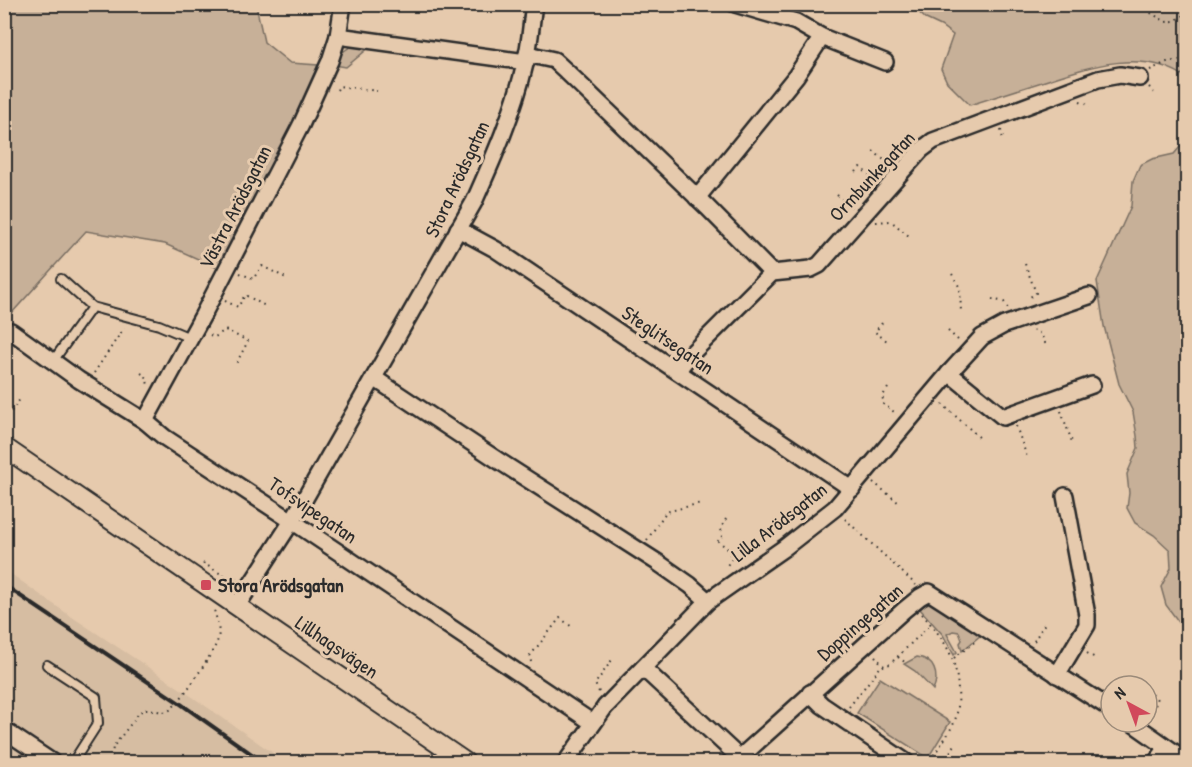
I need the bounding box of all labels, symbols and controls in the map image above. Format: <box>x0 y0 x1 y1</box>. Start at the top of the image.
street label: Stora Arödsgatan <box>418 116 495 241</box>
street label: Ormbunkegatan <box>823 125 921 227</box>
street label: Västra Arödsgatan <box>192 140 277 273</box>
street label: Steglitsegatan <box>617 299 720 380</box>
street label: Tofsvipegatan <box>264 470 363 549</box>
street label: Lilla Arödsgatan <box>725 476 832 567</box>
place label: Stora Arödsgatan <box>218 571 344 599</box>
street label: Doppingegatan <box>811 577 908 666</box>
marker: Stora Arödsgatan <box>199 578 213 592</box>
street label: Lillhagsvägen <box>290 609 384 684</box>
north arrow <box>1099 674 1159 734</box>
text: N <box>1109 681 1130 704</box>

